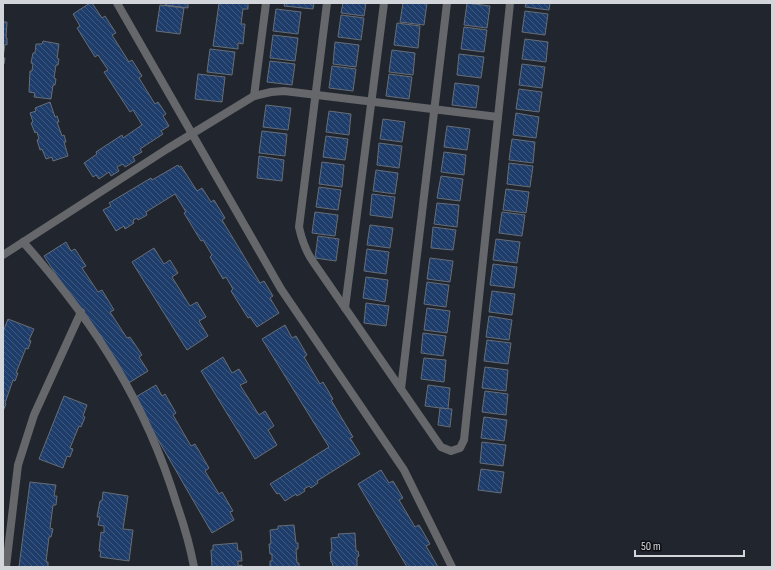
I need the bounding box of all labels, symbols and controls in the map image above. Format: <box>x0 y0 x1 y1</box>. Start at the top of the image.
scale bar <box>635 532 744 558</box>
text: 50 m <box>641 539 661 554</box>

